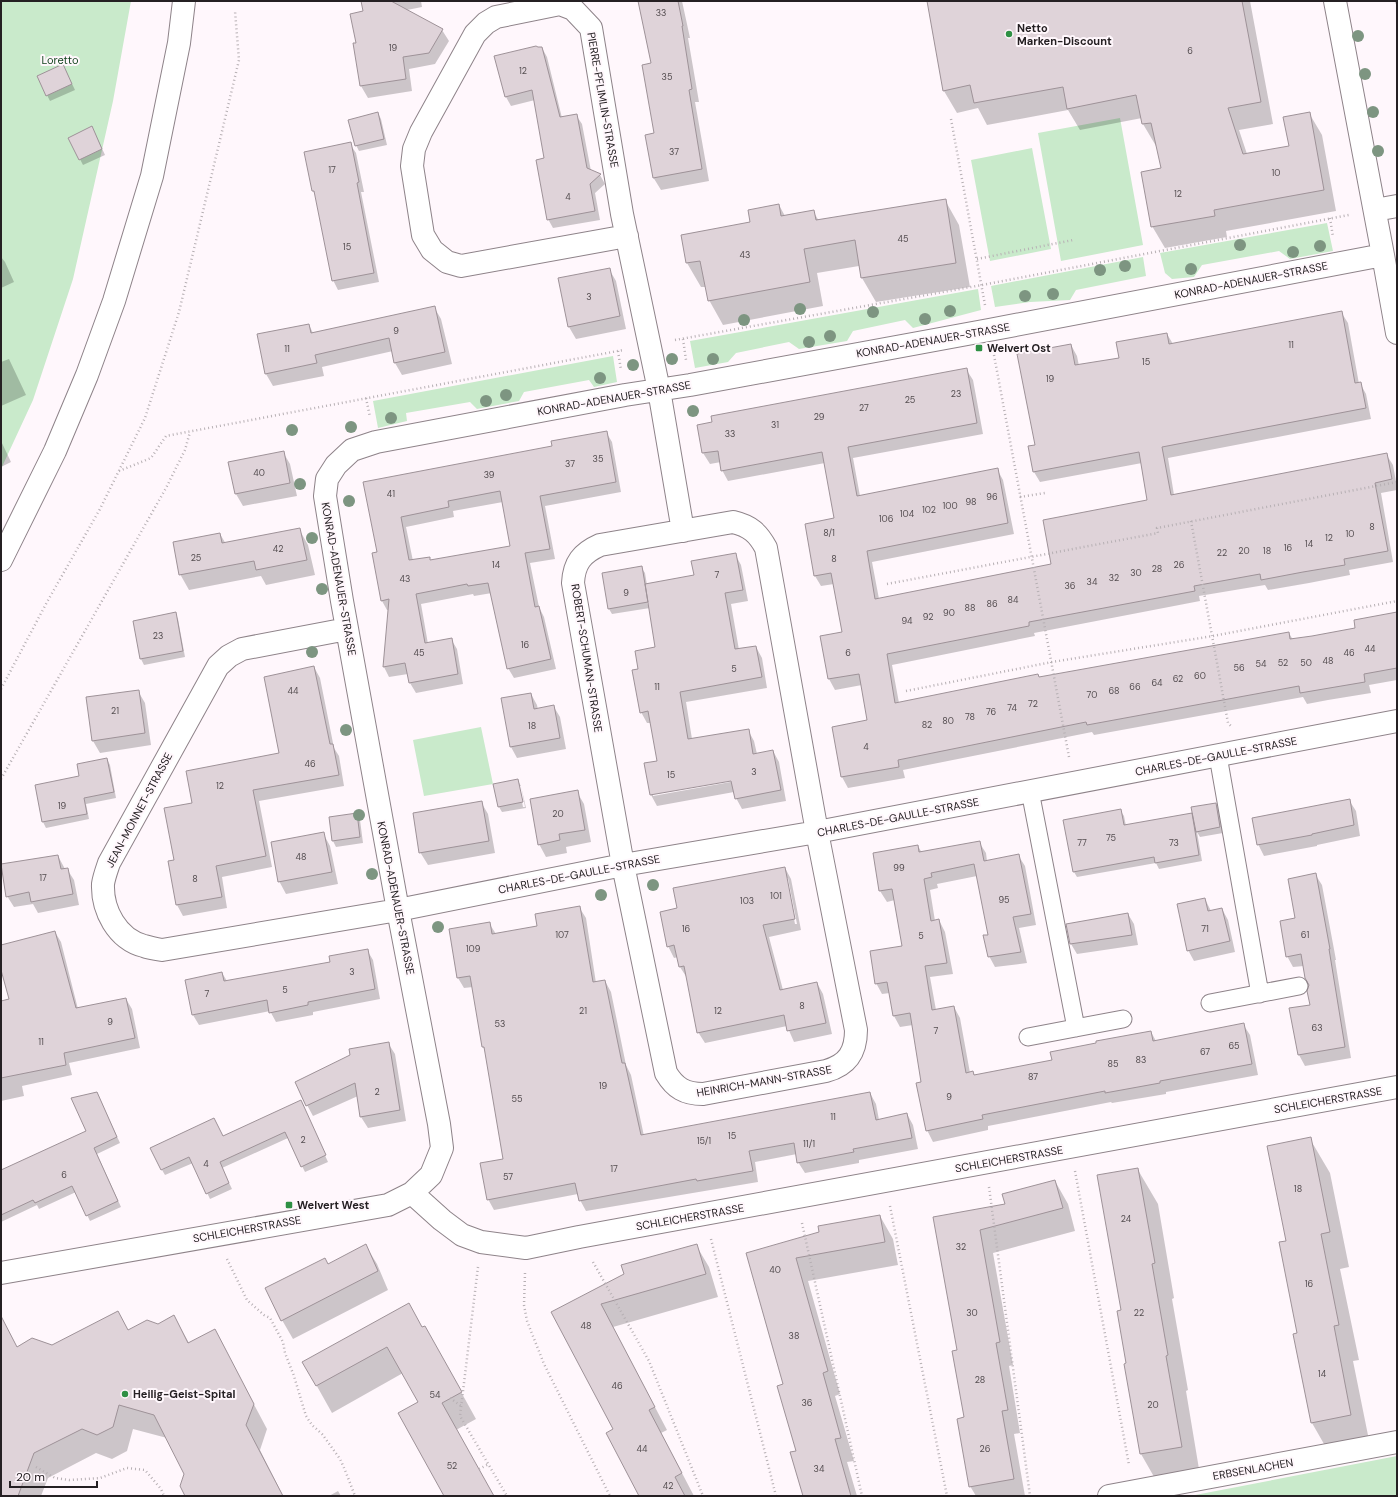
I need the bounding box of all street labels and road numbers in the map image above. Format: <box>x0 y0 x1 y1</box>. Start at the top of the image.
street label: PIERRE-PFLIMLIN-STRASSE <box>584 31 622 169</box>
street label: KONRAD-ADENAUER-STRASSE <box>1173 258 1329 302</box>
street label: KONRAD-ADENAUER-STRASSE <box>855 320 1011 360</box>
street label: KONRAD-ADENAUER-STRASSE <box>536 378 692 418</box>
street label: KONRAD-ADENAUER-STRASSE <box>319 501 359 657</box>
street label: ROBERT-SCHUMAN-STRASSE <box>568 583 606 733</box>
street label: CHARLES-DE-GAULLE-STRASSE <box>1134 733 1298 779</box>
street label: JEAN-MONNET-STRASSE <box>103 750 175 870</box>
street label: CHARLES-DE-GAULLE-STRASSE <box>816 794 980 840</box>
street label: KONRAD-ADENAUER-STRASSE <box>374 820 418 976</box>
street label: CHARLES-DE-GAULLE-STRASSE <box>497 851 661 897</box>
street label: HEINRICH-MANN-STRASSE <box>695 1062 833 1100</box>
street label: SCHLEICHERSTRASSE <box>1273 1084 1383 1116</box>
street label: SCHLEICHERSTRASSE <box>954 1143 1064 1175</box>
street label: SCHLEICHERSTRASSE <box>635 1201 745 1233</box>
street label: SCHLEICHERSTRASSE <box>192 1213 302 1245</box>
street label: ERBSENLACHEN <box>1212 1455 1294 1483</box>

